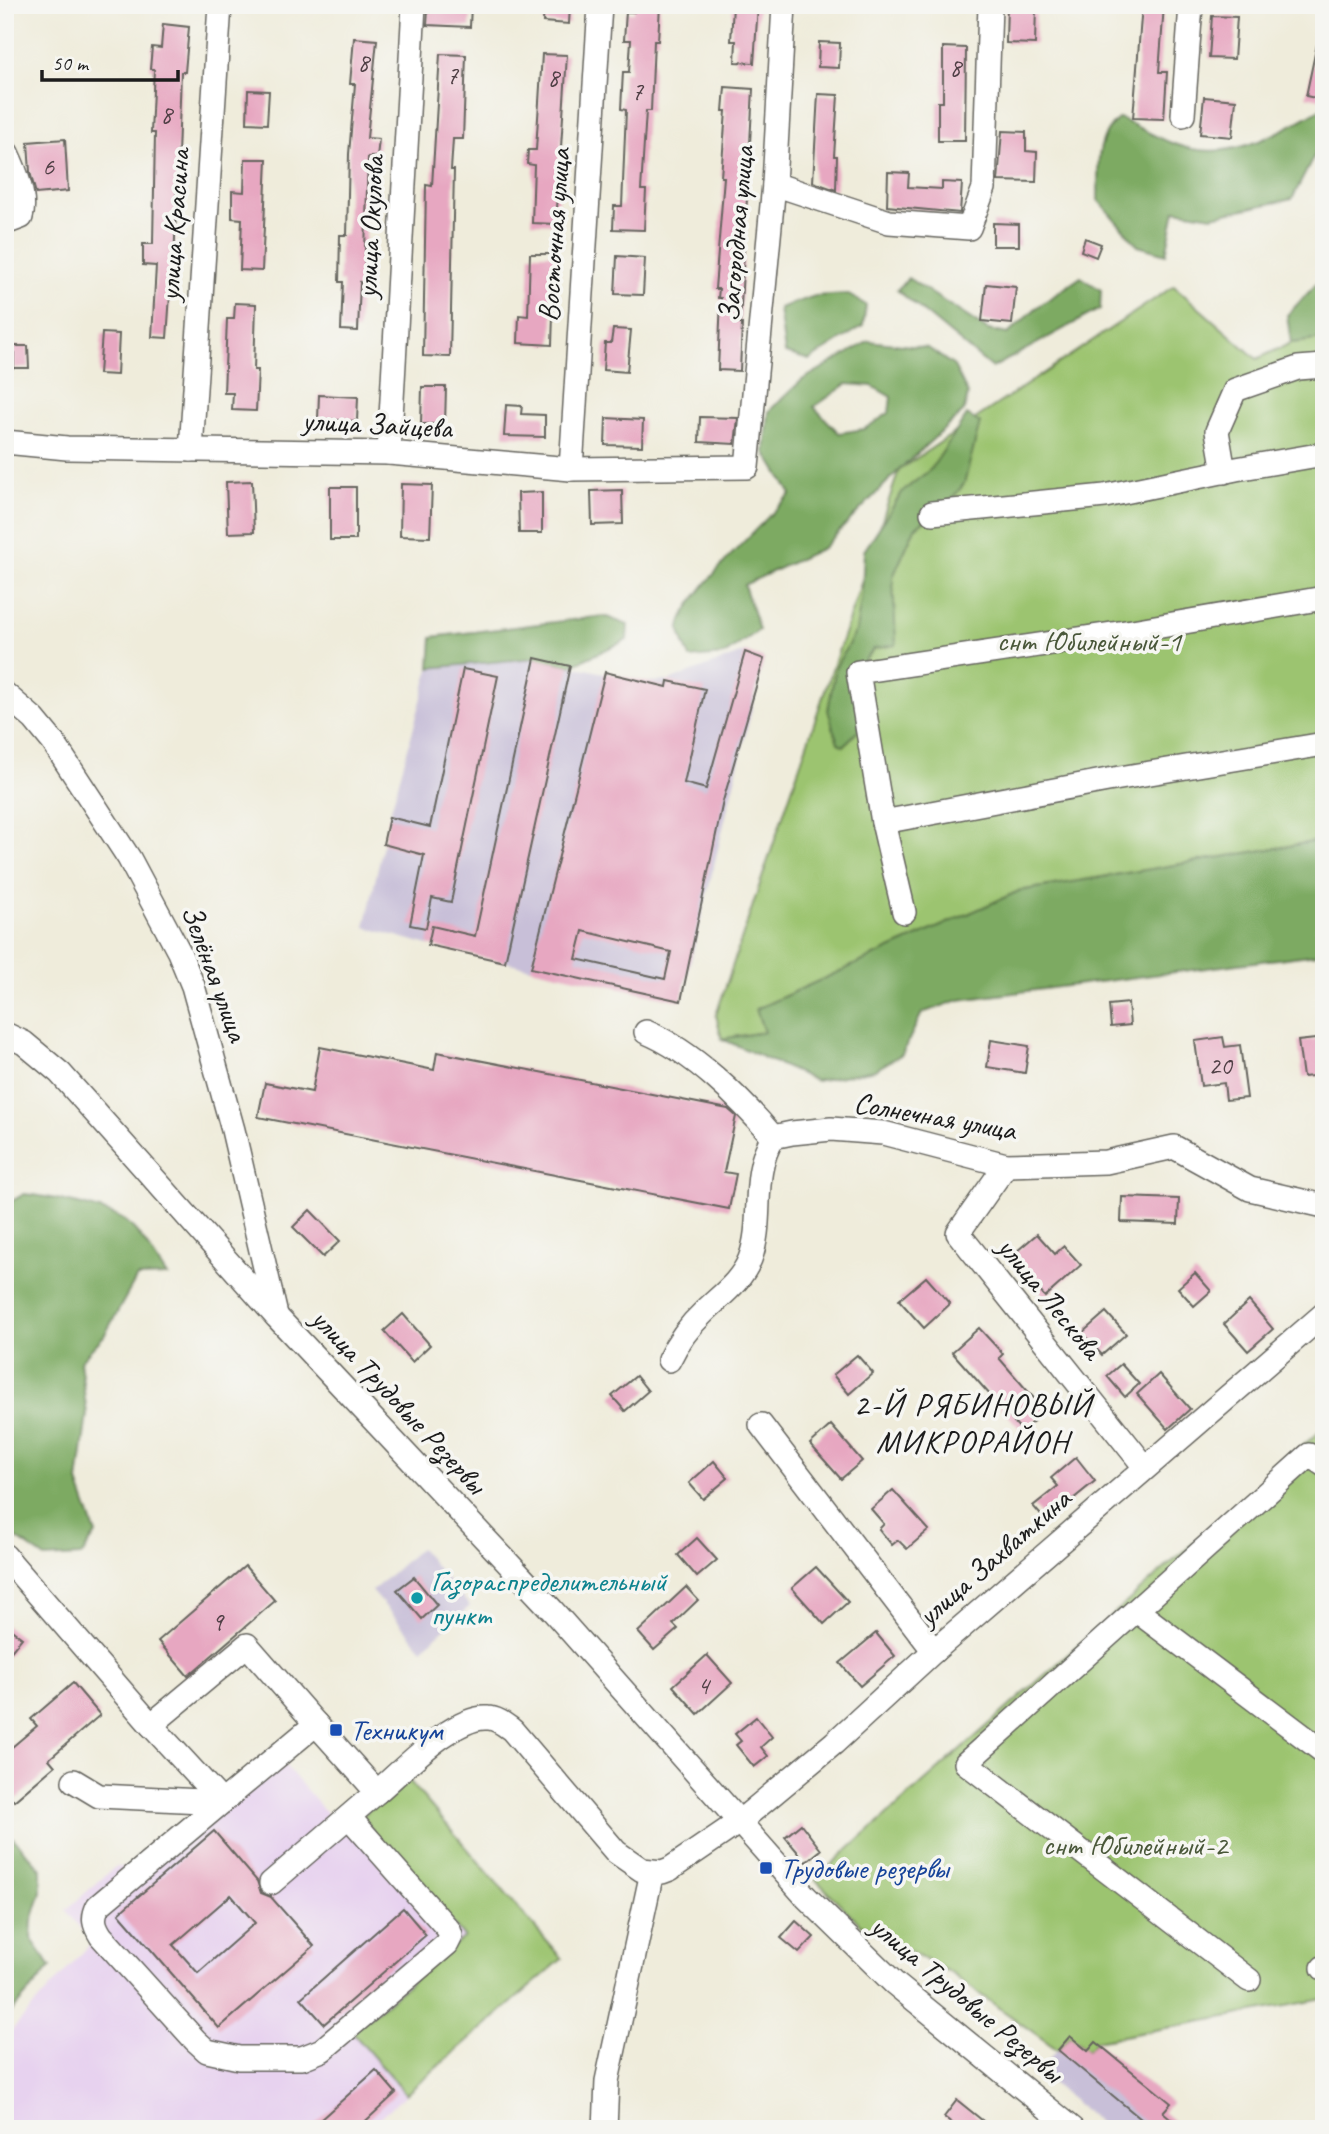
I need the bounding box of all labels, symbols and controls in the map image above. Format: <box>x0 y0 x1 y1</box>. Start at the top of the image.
scale bar <box>42 38 178 82</box>
house number: 8 <box>357 46 371 79</box>
text: 50 m <box>52 50 90 76</box>
house number: 8 <box>949 51 963 84</box>
house number: 7 <box>446 59 459 92</box>
house number: 8 <box>547 61 561 94</box>
house number: 7 <box>631 75 644 108</box>
house number: 8 <box>160 98 174 131</box>
street label: Загородная улица <box>709 142 763 324</box>
street label: улица Красина <box>150 145 198 304</box>
street label: Восточная улица <box>529 145 579 323</box>
house number: 6 <box>42 150 55 183</box>
street label: улица Окулова <box>347 152 393 301</box>
street label: улица Зайцева <box>299 401 455 447</box>
park label: снт Юбилейный-1 <box>997 622 1183 660</box>
street label: Зелёная улица <box>173 900 258 1048</box>
house number: 20 <box>1208 1049 1234 1082</box>
street label: Солнечная улица <box>851 1083 1021 1149</box>
street label: улица Лескова <box>988 1228 1112 1369</box>
street label: улица Трудовые Резервы <box>302 1299 496 1503</box>
district label: 2-Й РЯБИНОВЫЙ МИКРОРАЙОН <box>854 1384 1095 1462</box>
street label: улица Захваткина <box>908 1479 1080 1635</box>
place label: Газораспределительный пункт <box>431 1562 668 1634</box>
marker: Газораспределительный пункт <box>409 1590 425 1606</box>
house number: 9 <box>211 1605 225 1638</box>
house number: 4 <box>697 1669 711 1702</box>
place label: Техникум <box>350 1711 444 1749</box>
marker: Техникум <box>328 1722 344 1738</box>
park label: снт Юбилейный-2 <box>1043 1826 1230 1864</box>
place label: Трудовые резервы <box>780 1849 951 1887</box>
marker: Трудовые резервы <box>758 1860 774 1876</box>
street label: улица Трудовые Резервы <box>861 1906 1073 2092</box>

